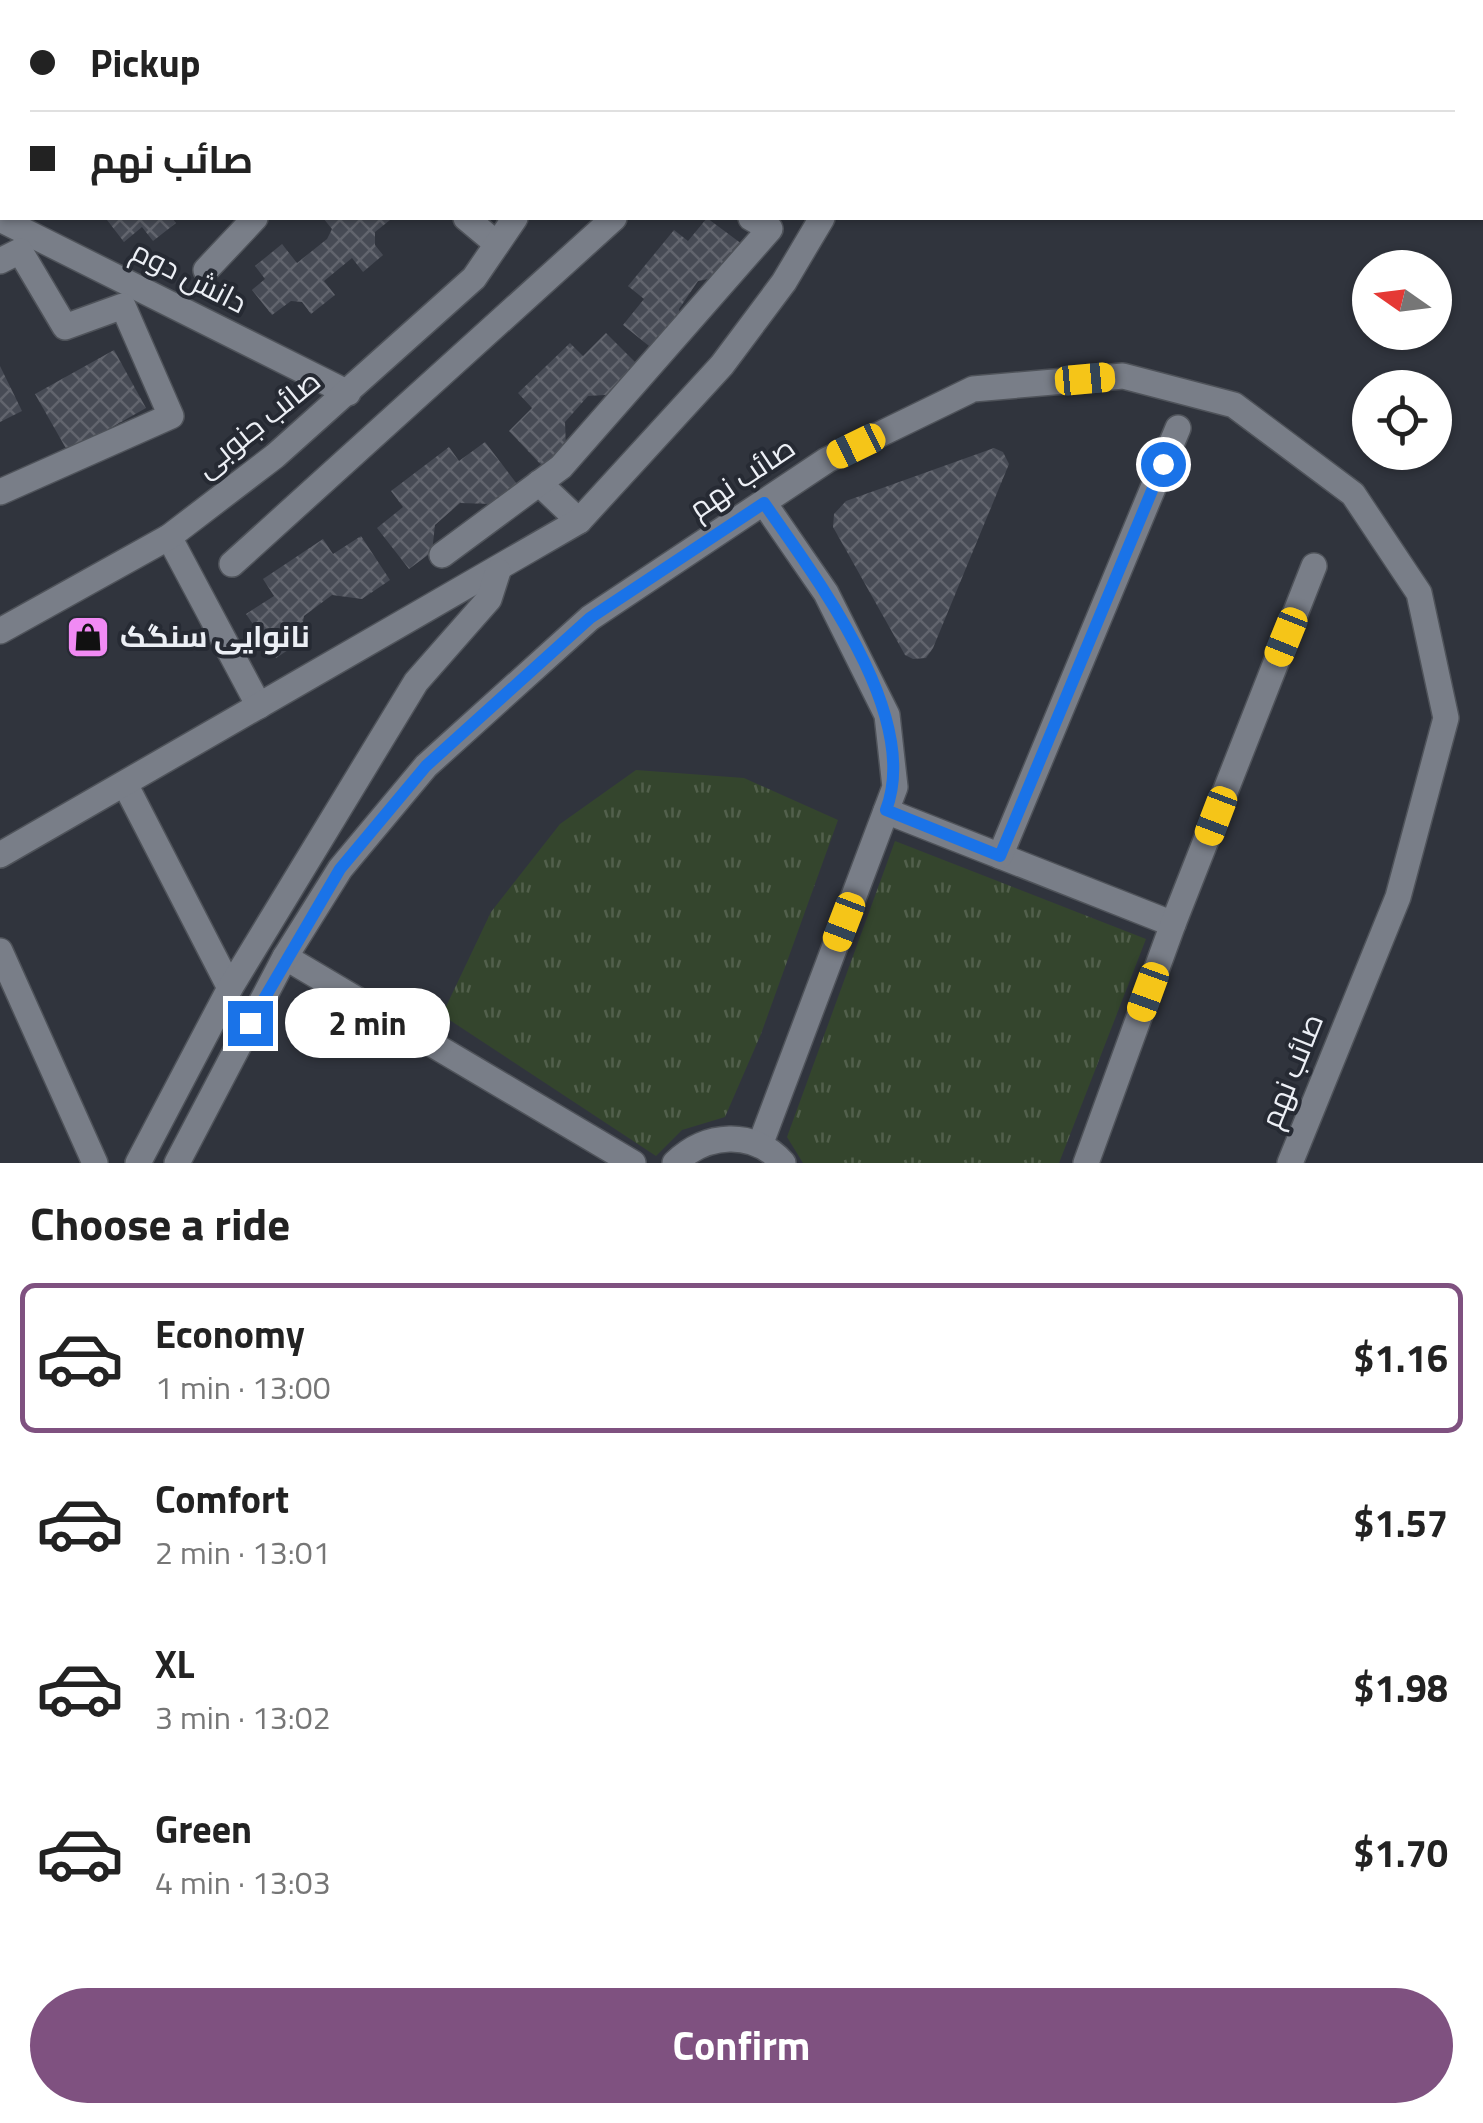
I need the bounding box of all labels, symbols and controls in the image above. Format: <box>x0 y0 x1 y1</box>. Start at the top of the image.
text: Pickup <box>90 34 200 92</box>
text: صائب نهم <box>90 130 253 188</box>
street label: دانش دوم <box>124 227 255 325</box>
north arrow <box>1352 250 1452 350</box>
map controls <box>1352 250 1452 470</box>
street label: صائب جنوبی <box>185 358 330 488</box>
car <box>1054 361 1116 397</box>
button: locate <box>1352 370 1452 470</box>
car <box>822 419 890 473</box>
street label: صائب نهم <box>679 425 804 530</box>
route start <box>1141 442 1186 487</box>
car <box>1261 604 1311 670</box>
place label: نانوایی سنگک <box>120 613 310 659</box>
shop icon: نانوایی سنگک <box>65 614 111 660</box>
car <box>1191 783 1241 849</box>
car <box>819 889 869 955</box>
car <box>1124 959 1172 1025</box>
callout: 2 min <box>285 988 450 1058</box>
text: 2 min <box>329 999 406 1047</box>
route end <box>228 1001 273 1046</box>
street label: صائب نهم <box>1247 1006 1335 1135</box>
text: Choose a ride <box>30 1189 290 1257</box>
text: Economy <box>155 1305 305 1363</box>
icon: car <box>35 1313 125 1403</box>
text: $1.16 <box>1353 1329 1448 1387</box>
text: 1 min · 13:00 <box>155 1363 331 1411</box>
text: Comfort <box>155 1470 289 1528</box>
icon: car <box>35 1478 125 1568</box>
text: $1.57 <box>1353 1494 1448 1552</box>
text: 2 min · 13:01 <box>155 1528 331 1576</box>
text: XL <box>155 1635 195 1693</box>
icon: car <box>35 1643 125 1733</box>
text: $1.98 <box>1353 1659 1448 1717</box>
text: 3 min · 13:02 <box>155 1693 331 1741</box>
text: Green <box>155 1800 252 1858</box>
icon: car <box>35 1808 125 1898</box>
text: $1.70 <box>1353 1824 1448 1882</box>
text: 4 min · 13:03 <box>155 1858 331 1906</box>
button: Confirm <box>30 1988 1453 2103</box>

